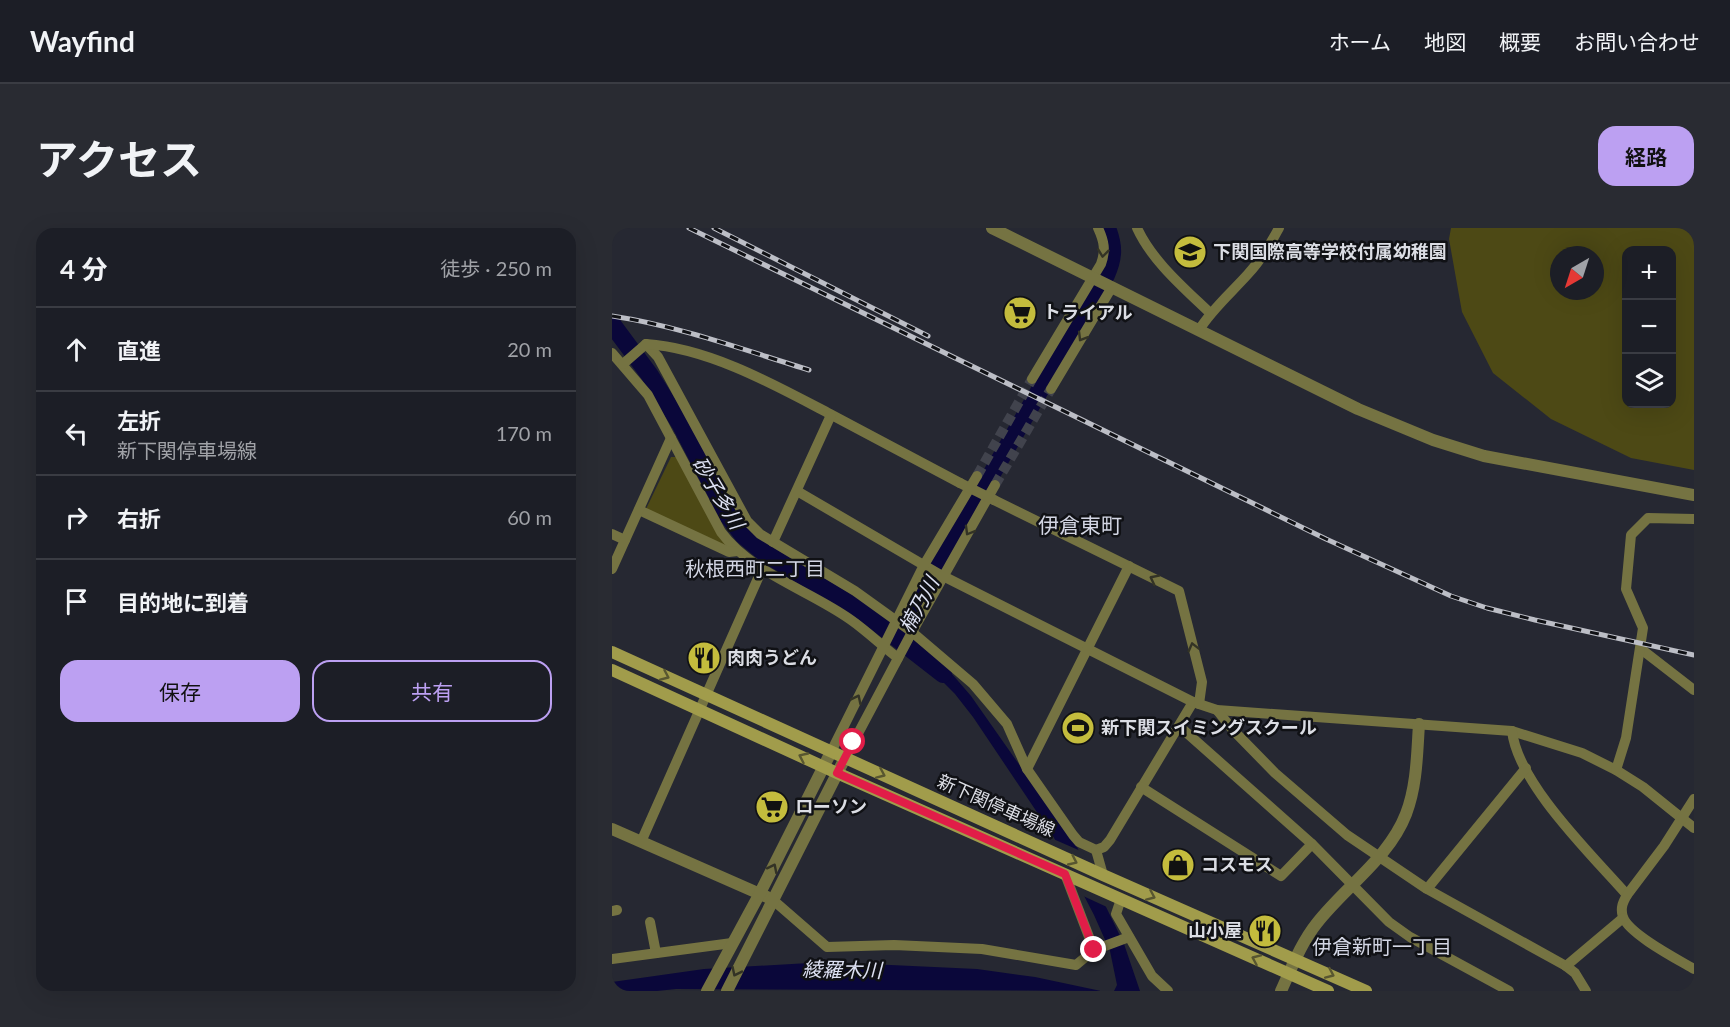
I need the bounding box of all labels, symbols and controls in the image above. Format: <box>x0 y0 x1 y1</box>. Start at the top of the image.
text: Wayfind <box>30 24 135 58</box>
text: ホーム <box>1329 29 1391 54</box>
text: 地図 <box>1424 29 1466 54</box>
text: 概要 <box>1499 29 1541 54</box>
text: お問い合わせ <box>1574 29 1700 54</box>
button: 経路 <box>1598 126 1694 186</box>
text: アクセス <box>36 134 202 184</box>
school or university icon: 下関国際高等学校付属幼稚園 <box>1172 234 1208 270</box>
place label: 下関国際高等学校付属幼稚園 <box>1213 240 1447 262</box>
north arrow <box>1550 246 1604 300</box>
map controls <box>1622 246 1676 408</box>
button: + <box>1622 246 1676 300</box>
one-way arrow <box>1097 248 1109 258</box>
text: 4 分 <box>60 253 107 285</box>
text: 徒歩 · 250 m <box>440 256 552 280</box>
supermarket icon: トライアル <box>1002 295 1038 331</box>
button: − <box>1622 300 1676 354</box>
place label: トライアル <box>1043 301 1133 323</box>
one-way arrow <box>1078 331 1089 341</box>
icon: ahead <box>60 333 93 366</box>
text: 直進 <box>117 337 161 364</box>
text: 20 m <box>507 337 552 361</box>
button: layers <box>1622 354 1676 408</box>
text: 左折 <box>117 407 161 434</box>
icon: left <box>60 417 93 450</box>
text: 170 m <box>496 421 552 445</box>
text: 新下関停車場線 <box>117 438 257 462</box>
water label: 砂子多川 <box>688 452 751 535</box>
icon: right <box>60 501 93 534</box>
text: 右折 <box>117 505 161 532</box>
text: 60 m <box>507 505 552 529</box>
district label: 伊倉東町 <box>1038 512 1122 537</box>
one-way arrow <box>965 525 977 535</box>
district label: 秋根西町二丁目 <box>685 556 825 580</box>
water label: 楠乃川 <box>893 571 944 637</box>
one-way arrow <box>1149 574 1160 586</box>
icon: arrive <box>60 585 93 618</box>
text: 目的地に到着 <box>117 589 249 616</box>
restaurant icon: 肉肉うどん <box>686 640 722 676</box>
one-way arrow <box>1188 642 1201 652</box>
place label: 肉肉うどん <box>727 646 817 668</box>
button: 保存 <box>60 660 300 722</box>
button: 共有 <box>312 660 552 722</box>
one-way arrow <box>659 669 670 681</box>
one-way arrow <box>849 695 861 706</box>
sports icon: 新下関スイミングスクール <box>1060 710 1096 746</box>
place label: 新下関スイミングスクール <box>1101 716 1317 738</box>
route start <box>839 728 865 754</box>
one-way arrow <box>798 752 809 764</box>
one-way arrow <box>875 767 886 779</box>
street label: 新下関停車場線 <box>934 769 1058 841</box>
supermarket icon: ローソン <box>754 789 790 825</box>
place label: ローソン <box>795 795 867 817</box>
shop icon: コスモス <box>1160 847 1196 883</box>
place label: コスモス <box>1201 853 1273 875</box>
one-way arrow <box>1066 854 1077 866</box>
one-way arrow <box>765 863 777 874</box>
one-way arrow <box>1145 889 1156 901</box>
restaurant icon: 山小屋 <box>1247 913 1283 949</box>
place label: 山小屋 <box>1188 919 1242 941</box>
district label: 伊倉新町一丁目 <box>1312 934 1452 958</box>
route end <box>1080 936 1106 962</box>
one-way arrow <box>1251 954 1262 966</box>
water label: 綾羅木川 <box>802 956 884 982</box>
one-way arrow <box>732 966 744 977</box>
one-way arrow <box>1323 967 1334 979</box>

